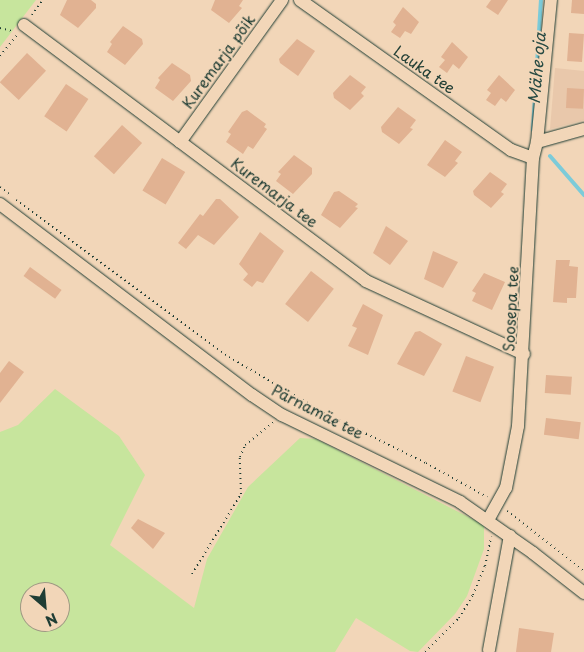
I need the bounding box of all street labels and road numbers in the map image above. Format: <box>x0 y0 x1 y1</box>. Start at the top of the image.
street label: Kuremarja põik <box>178 10 258 112</box>
street label: Lauka tee <box>390 41 460 97</box>
street label: Kuremarja tee <box>228 153 322 231</box>
street label: Soosepa tee <box>499 265 521 353</box>
street label: Pärnamäe tee <box>269 380 367 442</box>

